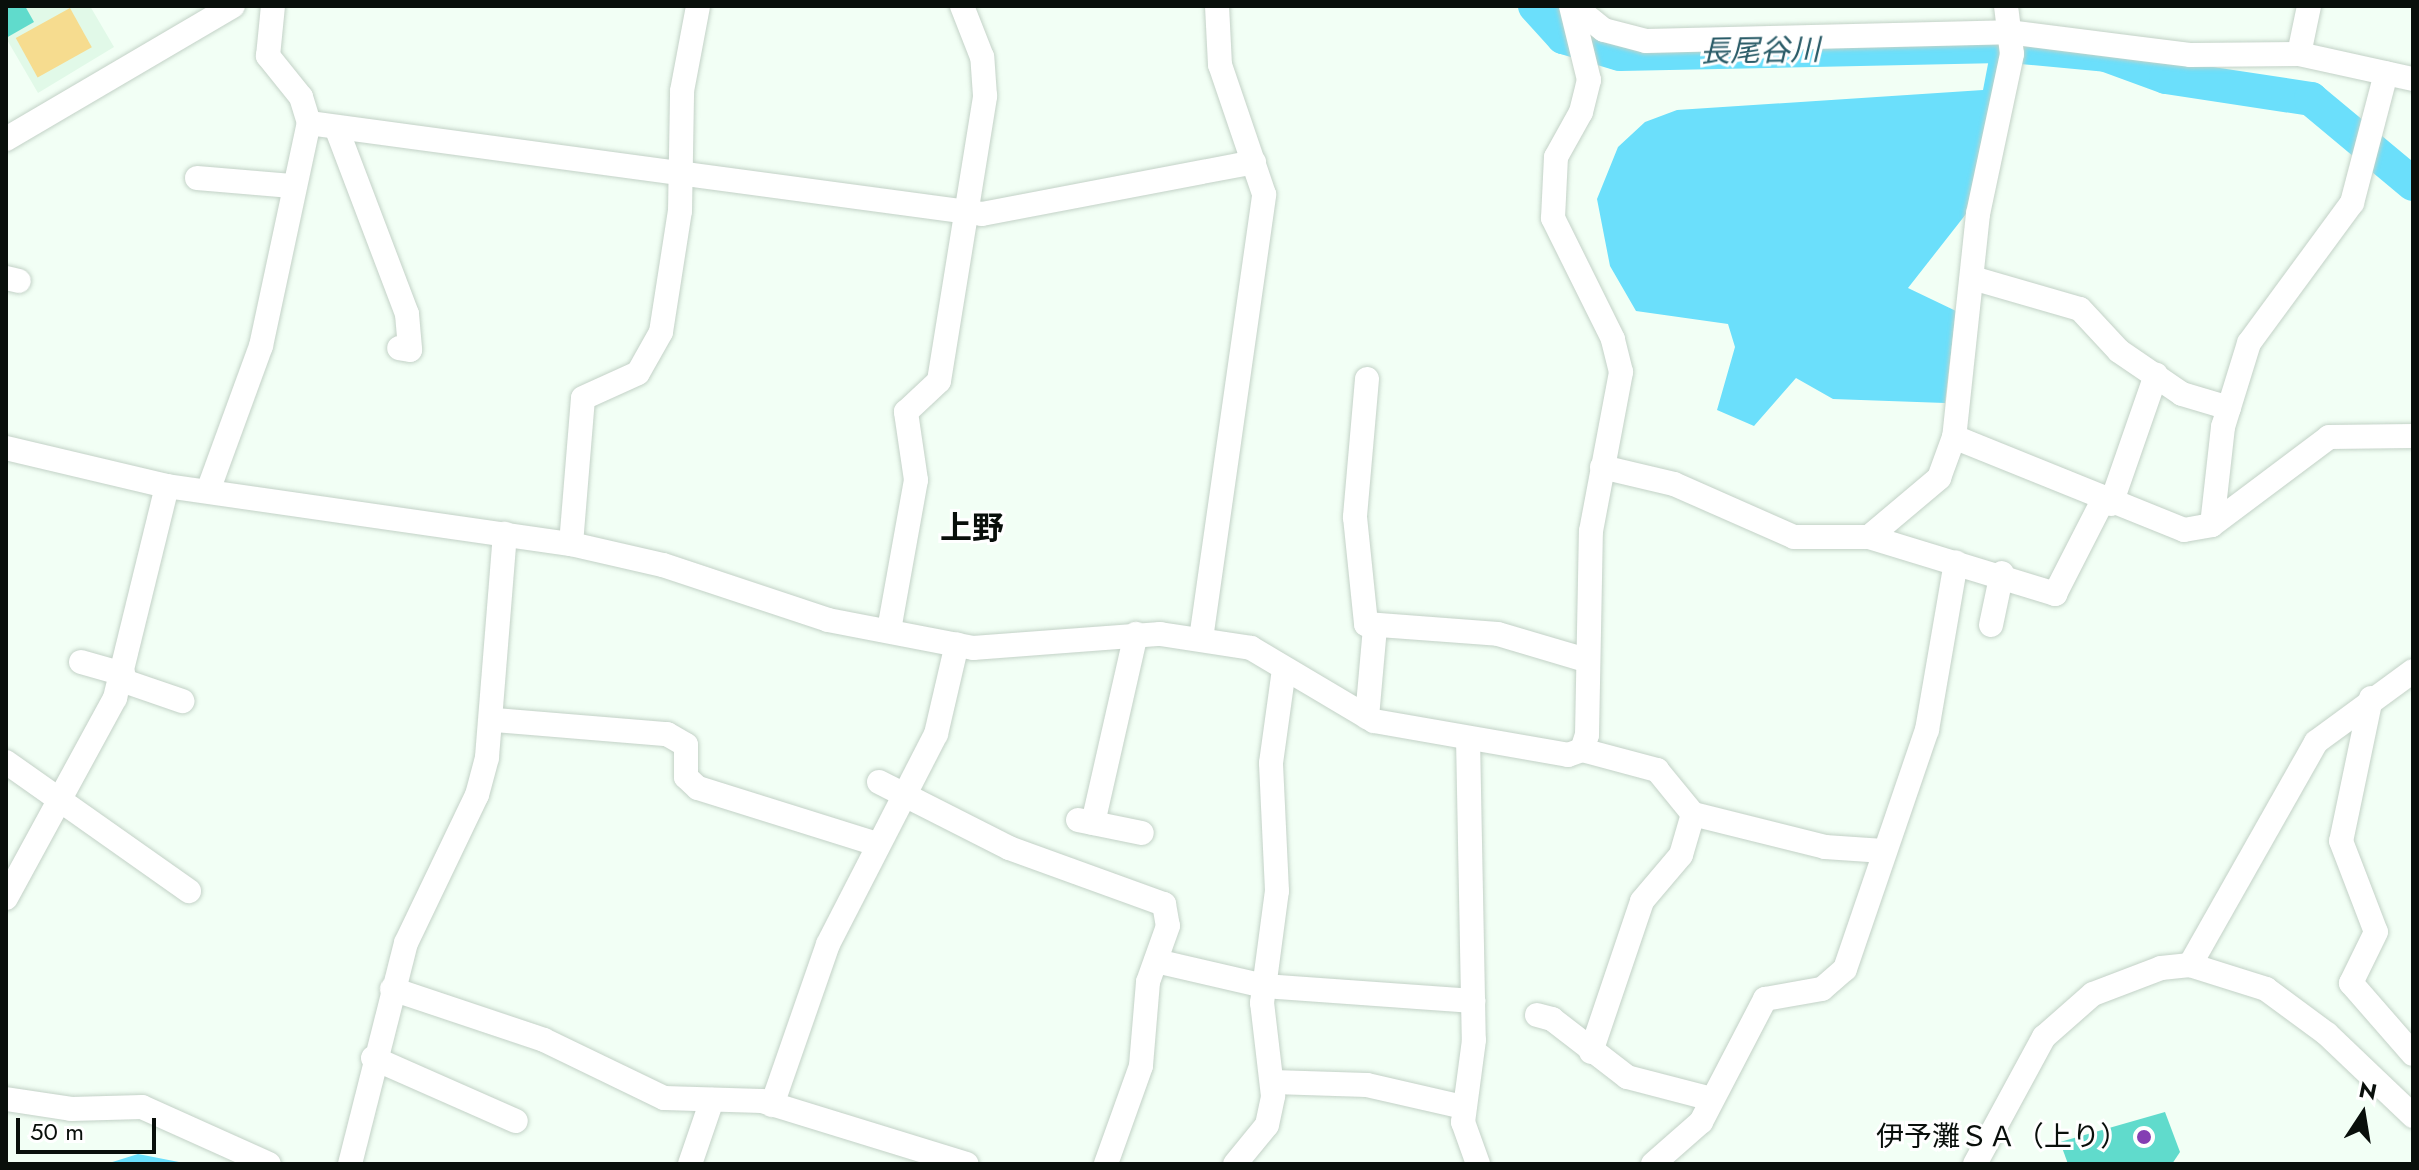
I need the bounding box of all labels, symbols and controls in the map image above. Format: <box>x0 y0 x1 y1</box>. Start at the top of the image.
water label: 長尾谷川 <box>1700 32 1820 70</box>
district label: 上野 <box>940 509 1004 547</box>
text: N <box>2356 1073 2380 1108</box>
north arrow <box>2323 1074 2403 1154</box>
scale bar <box>20 1102 160 1152</box>
text: 50 m <box>30 1114 84 1149</box>
place label: 伊予灘ＳＡ（上り） <box>1876 1120 2128 1154</box>
marker: 伊予灘ＳＡ（上り） <box>2135 1128 2153 1146</box>

